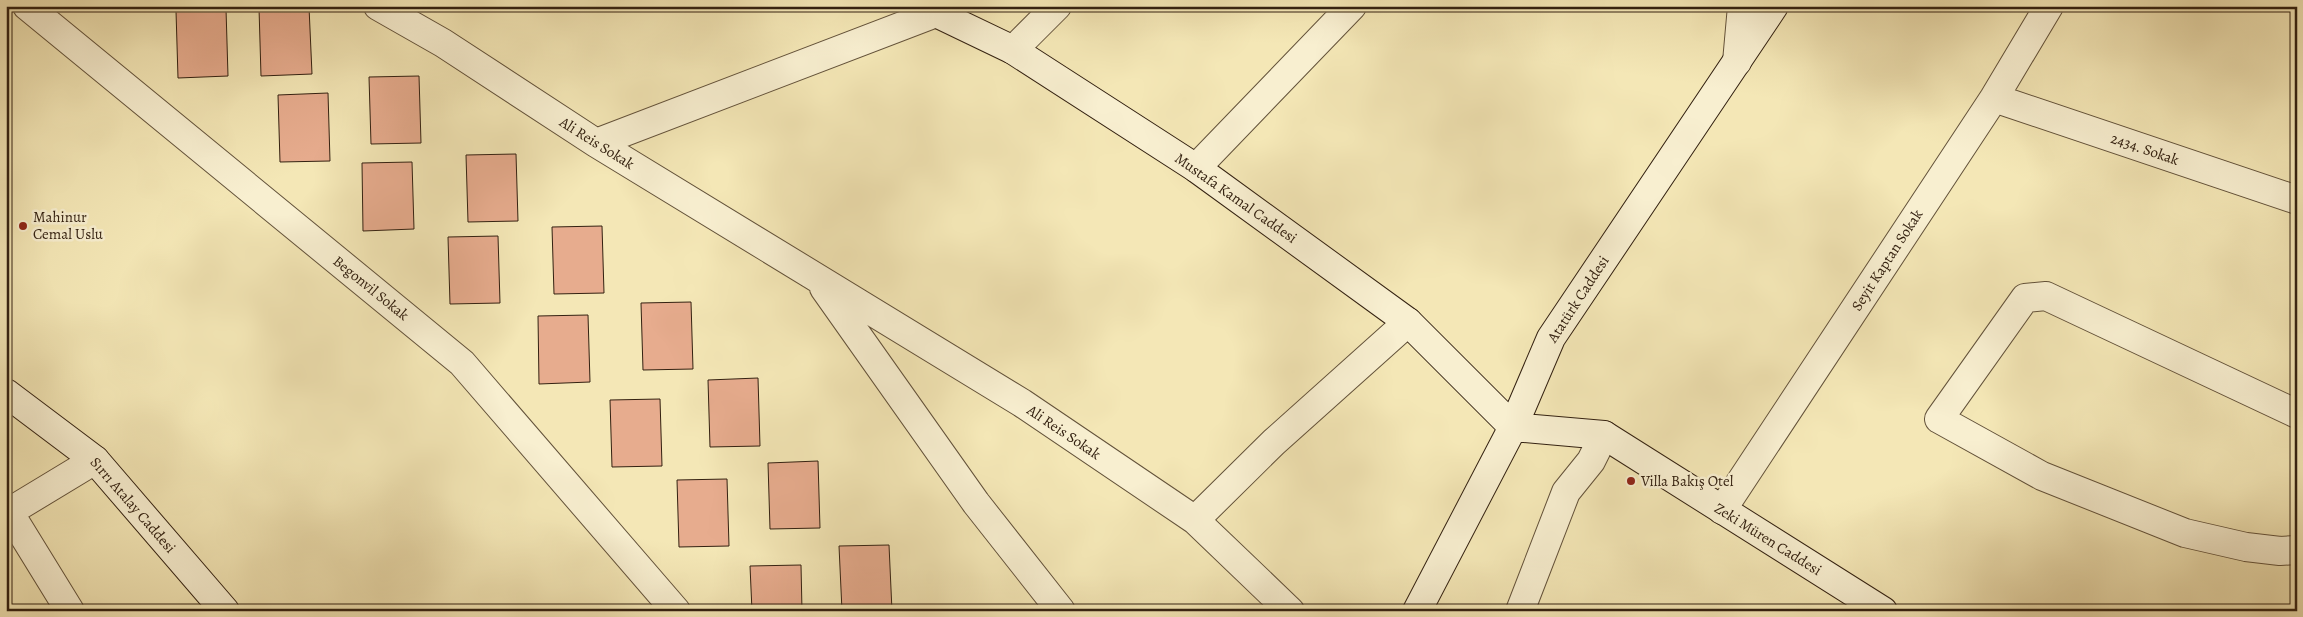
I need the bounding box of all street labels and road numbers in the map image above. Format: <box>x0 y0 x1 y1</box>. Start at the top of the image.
street label: Ali Reis Sokak <box>555 112 639 174</box>
street label: 2434. Sokak <box>2108 128 2182 170</box>
street label: Mustafa Kamal Caddesi <box>1171 148 1301 248</box>
street label: Seyit Kaptan Sokak <box>1847 205 1928 315</box>
street label: Begonvil Sokak <box>329 251 414 325</box>
street label: Atatürk Caddesi <box>1542 252 1613 347</box>
street label: Ali Reis Sokak <box>1022 399 1105 464</box>
street label: Sırrı Atalay Caddesi <box>86 453 180 557</box>
street label: Zeki Müren Caddesi <box>1711 498 1825 580</box>

